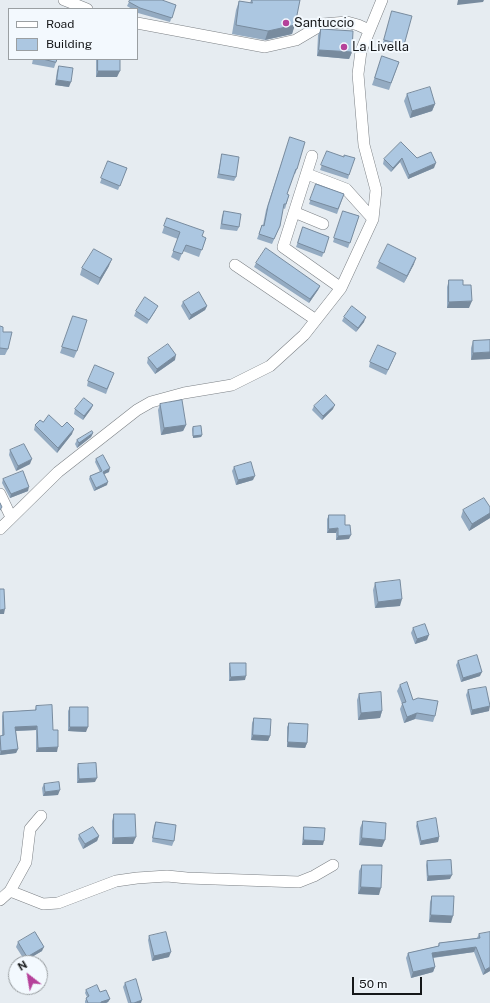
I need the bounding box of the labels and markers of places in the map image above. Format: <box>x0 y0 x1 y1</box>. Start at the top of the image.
place label: Santuccio <box>294 15 354 31</box>
marker: Santuccio <box>281 18 291 28</box>
place label: La Livella <box>352 39 409 55</box>
marker: La Livella <box>339 42 349 52</box>

